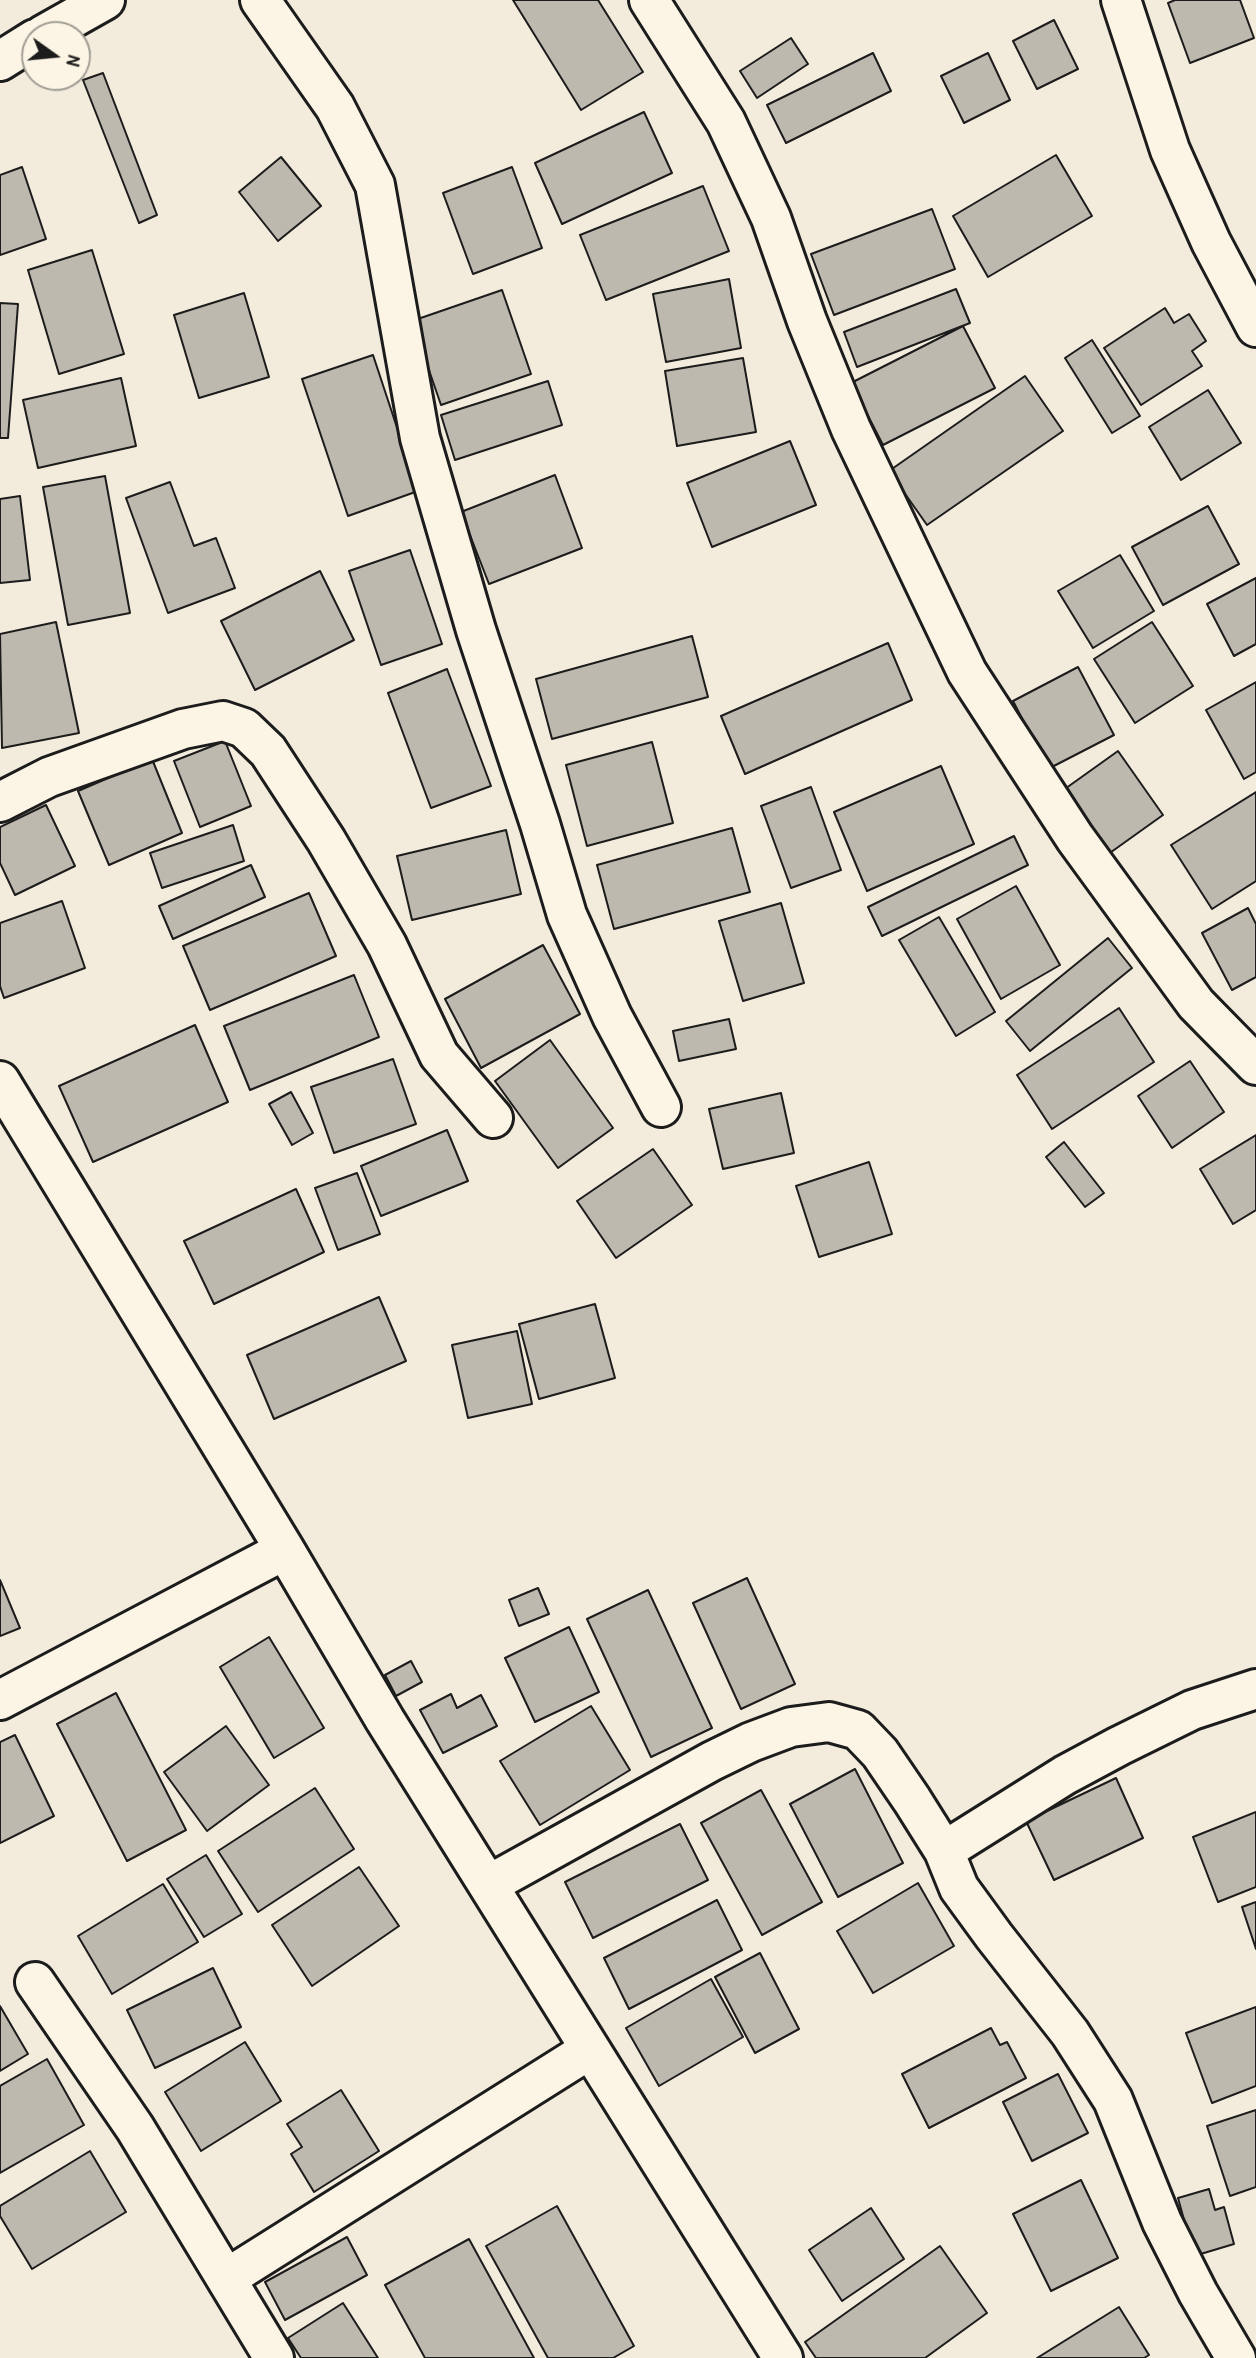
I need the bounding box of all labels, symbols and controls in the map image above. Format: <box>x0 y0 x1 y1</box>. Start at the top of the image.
north arrow <box>21 21 91 91</box>
text: N <box>60 53 88 69</box>

